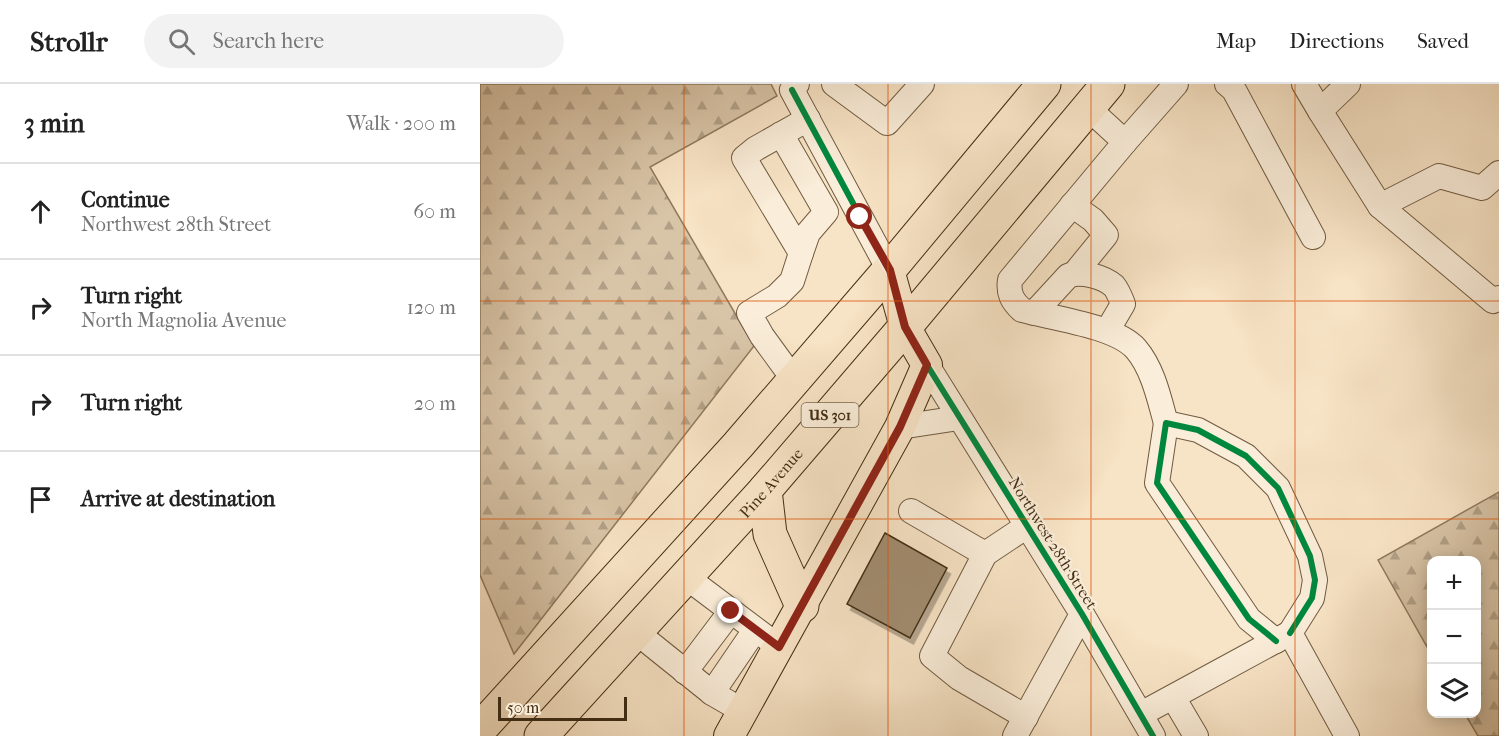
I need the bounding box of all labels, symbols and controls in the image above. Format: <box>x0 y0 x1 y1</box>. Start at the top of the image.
search box <box>144 14 564 68</box>
text: Strollr <box>30 25 108 58</box>
icon: search <box>165 25 198 58</box>
text: Search here <box>213 28 324 54</box>
text: Map <box>1216 29 1256 53</box>
text: Directions <box>1289 29 1384 53</box>
text: Saved <box>1417 29 1469 53</box>
text: 3 min <box>24 108 85 139</box>
text: Walk · 200 m <box>347 112 456 135</box>
text: Continue <box>81 187 170 213</box>
icon: ahead <box>24 195 57 228</box>
text: 60 m <box>413 200 456 223</box>
route start <box>846 203 872 229</box>
text: Northwest 28th Street <box>81 213 271 236</box>
text: Turn right <box>81 283 182 309</box>
icon: right <box>24 291 57 324</box>
text: 120 m <box>407 296 456 319</box>
text: North Magnolia Avenue <box>81 309 286 332</box>
icon: right <box>24 387 57 420</box>
text: Turn right <box>81 390 182 416</box>
text: 20 m <box>414 392 456 415</box>
road number: US 301 <box>802 403 858 427</box>
street label: Pine Avenue <box>735 444 807 522</box>
street label: Northwest 28th Street <box>1005 473 1102 613</box>
icon: arrive <box>24 483 57 516</box>
text: Arrive at destination <box>81 486 275 512</box>
map controls <box>1427 556 1481 718</box>
button: + <box>1427 556 1481 610</box>
route end <box>717 597 743 623</box>
button: − <box>1427 610 1481 664</box>
button: layers <box>1427 664 1481 718</box>
scale bar <box>498 694 627 722</box>
text: 50 m <box>507 698 539 717</box>

